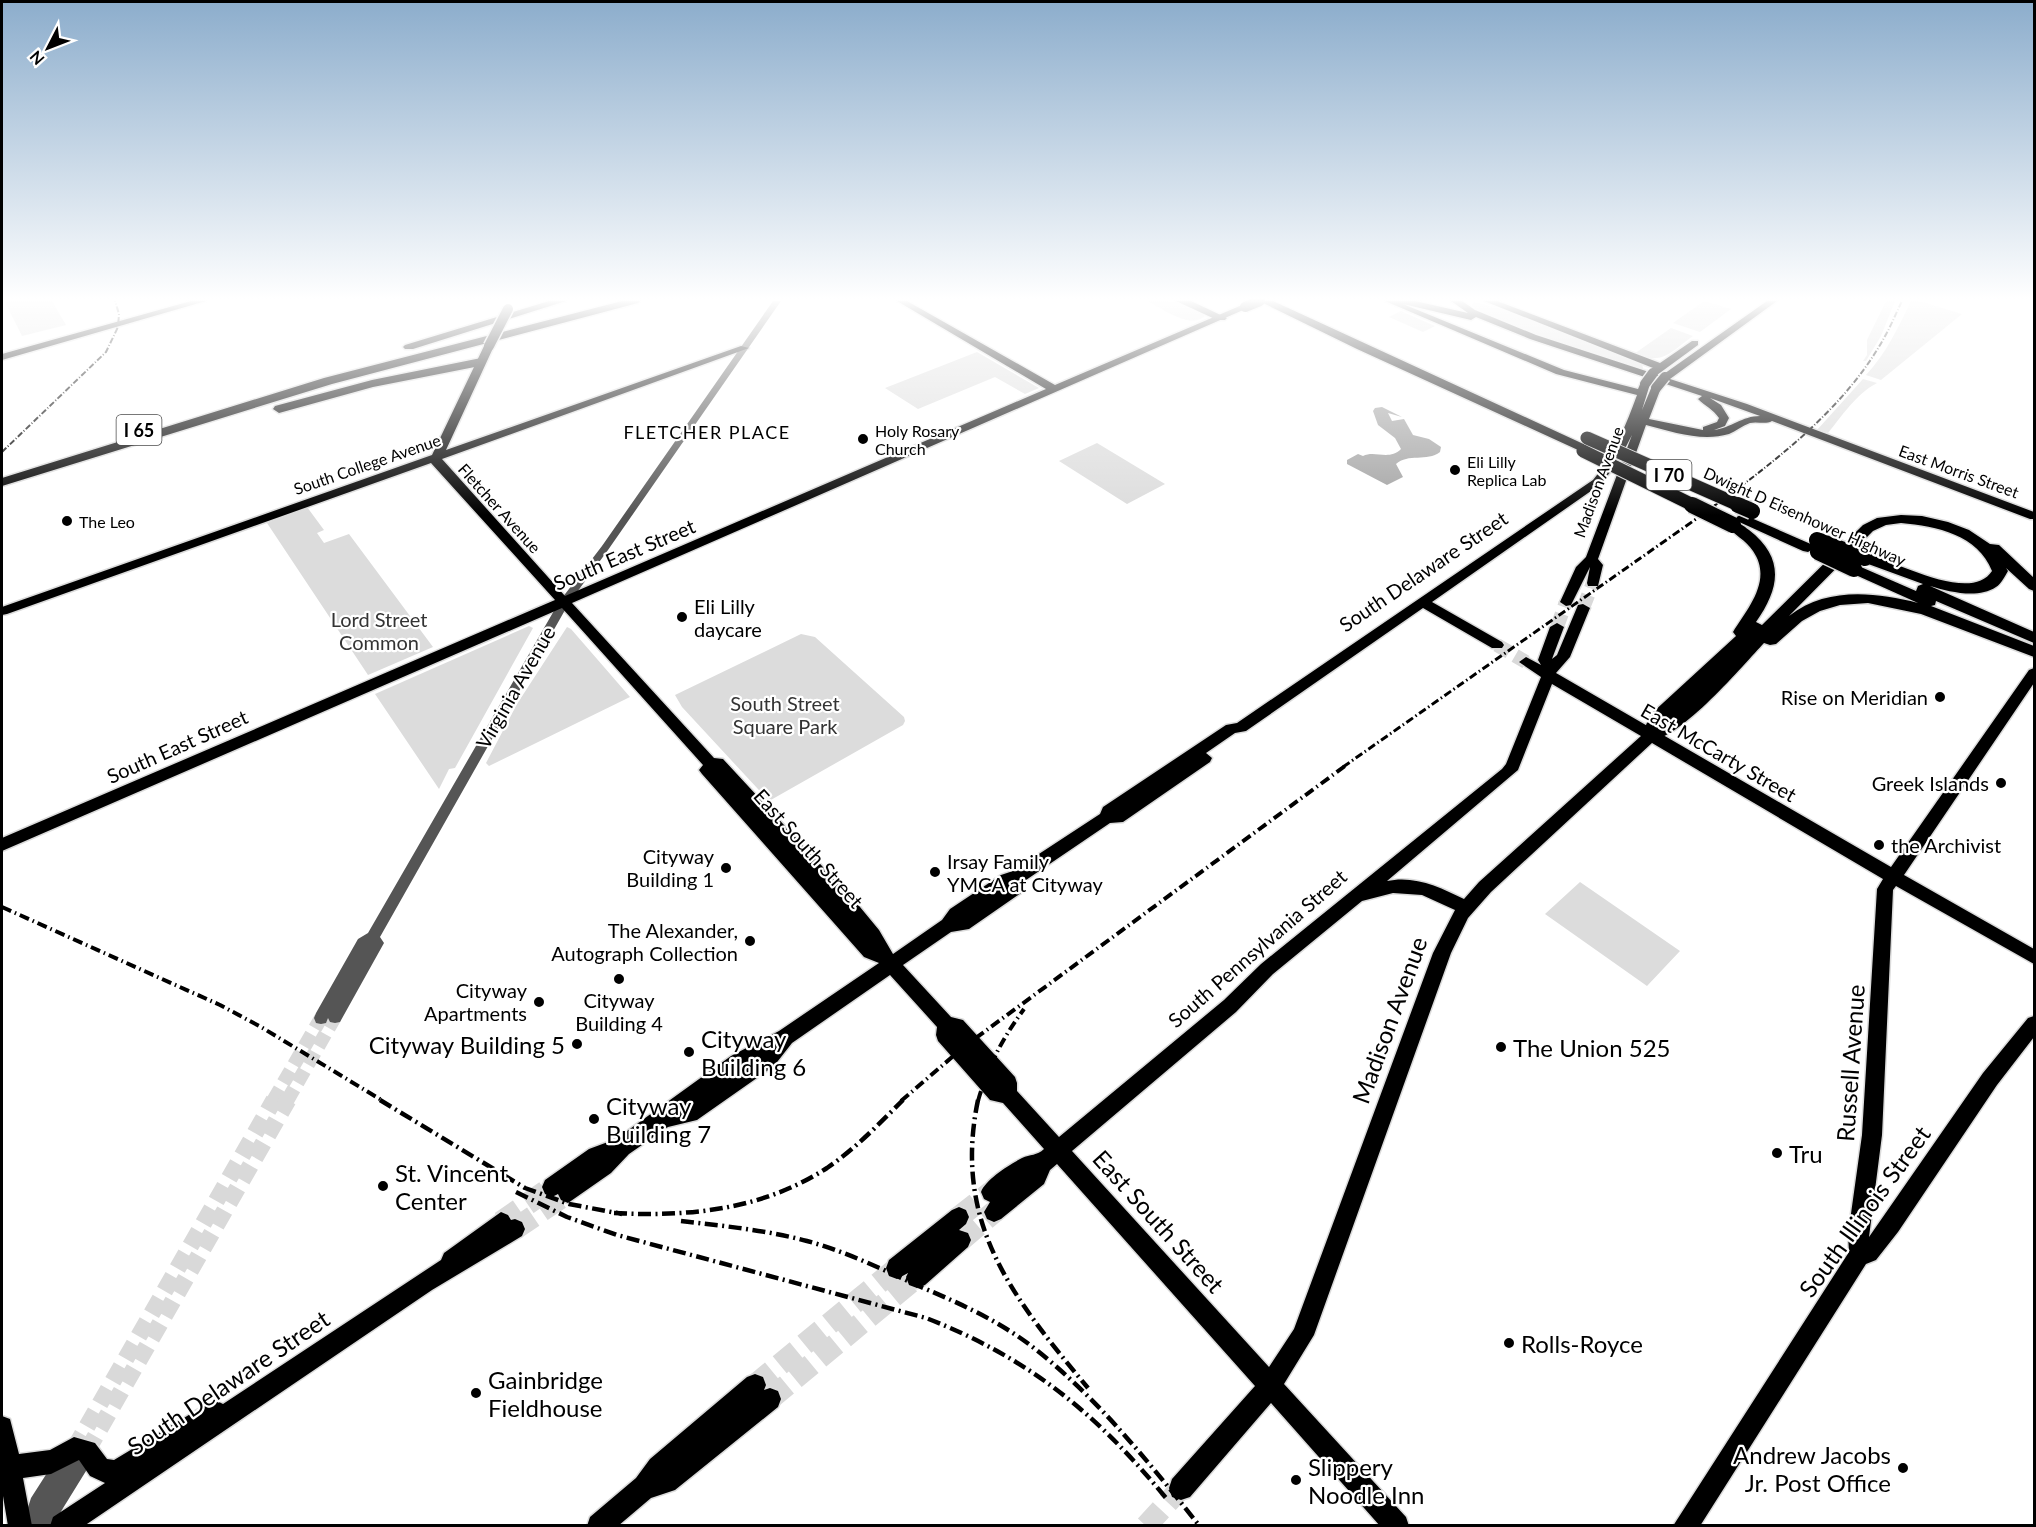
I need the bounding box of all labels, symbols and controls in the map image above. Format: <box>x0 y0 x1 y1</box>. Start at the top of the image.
north arrow <box>18 18 78 78</box>
text: N <box>25 47 48 69</box>
road number: I 65 <box>116 415 162 445</box>
district label: FLETCHER PLACE <box>623 421 791 443</box>
place label: Holy Rosary Church <box>875 421 960 458</box>
street label: Madison Avenue <box>1569 424 1627 540</box>
street label: South College Avenue <box>291 430 443 498</box>
marker: Holy Rosary Church <box>856 432 870 446</box>
street label: East Morris Street <box>1896 440 2022 502</box>
place label: Eli Lilly Replica Lab <box>1467 452 1546 489</box>
street label: Fletcher Avenue <box>455 459 545 557</box>
road number: I 70 <box>1646 460 1692 490</box>
marker: Eli Lilly Replica Lab <box>1448 463 1462 477</box>
street label: Dwight D Eisenhower Highway <box>1701 463 1910 570</box>
street label: South Delaware Street <box>1334 506 1512 636</box>
place label: The Leo <box>79 512 135 531</box>
street label: South East Street <box>549 513 699 595</box>
marker: The Leo <box>60 514 74 528</box>
place label: Eli Lilly daycare <box>694 594 762 641</box>
park label: Lord Street Common <box>331 607 427 654</box>
marker: Eli Lilly daycare <box>675 610 689 624</box>
street label: Virginia Avenue <box>470 622 560 752</box>
place label: Rise on Meridian <box>1781 685 1928 709</box>
marker: Rise on Meridian <box>1933 690 1947 704</box>
park label: South Street Square Park <box>730 691 840 738</box>
street label: East McCarty Street <box>1637 698 1801 806</box>
street label: South East Street <box>103 704 251 788</box>
place label: Greek Islands <box>1872 771 1989 795</box>
marker: Greek Islands <box>1994 776 2008 790</box>
street label: East South Street <box>749 784 869 912</box>
place label: the Archivist <box>1891 833 2001 857</box>
marker: the Archivist <box>1872 838 1886 852</box>
place label: Cityway Building 1 <box>626 844 715 891</box>
place label: Irsay Family YMCA at Cityway <box>947 849 1103 896</box>
marker: Cityway Building 1 <box>719 861 733 875</box>
street label: South Pennsylvania Street <box>1163 864 1351 1032</box>
marker: Irsay Family YMCA at Cityway <box>928 865 942 879</box>
place label: The Alexander, Autograph Collection <box>551 918 738 965</box>
street label: Madison Avenue <box>1345 933 1433 1107</box>
marker: The Alexander, Autograph Collection <box>743 934 757 948</box>
marker: Cityway Building 4 <box>612 972 626 986</box>
place label: Cityway Apartments <box>424 978 528 1025</box>
street label: Russell Avenue <box>1830 983 1870 1143</box>
place label: Cityway Building 4 <box>575 988 663 1035</box>
marker: Cityway Apartments <box>532 995 546 1009</box>
place label: Cityway Building 6 <box>701 1024 806 1081</box>
place label: Cityway Building 5 <box>369 1030 565 1059</box>
place label: The Union 525 <box>1513 1033 1671 1062</box>
marker: Cityway Building 5 <box>570 1037 584 1051</box>
marker: The Union 525 <box>1494 1040 1508 1054</box>
marker: Cityway Building 6 <box>682 1045 696 1059</box>
place label: Cityway Building 7 <box>606 1091 711 1148</box>
marker: Cityway Building 7 <box>587 1112 601 1126</box>
street label: South Illinois Street <box>1792 1120 1936 1302</box>
place label: Tru <box>1789 1139 1823 1168</box>
street label: East South Street <box>1087 1144 1231 1299</box>
marker: Tru <box>1770 1146 1784 1160</box>
place label: St. Vincent Center <box>395 1158 509 1215</box>
marker: St. Vincent Center <box>376 1179 390 1193</box>
street label: South Delaware Street <box>122 1303 335 1460</box>
place label: Rolls-Royce <box>1521 1329 1643 1358</box>
marker: Rolls-Royce <box>1502 1336 1516 1350</box>
place label: Gainbridge Fieldhouse <box>488 1365 603 1422</box>
marker: Gainbridge Fieldhouse <box>469 1386 483 1400</box>
place label: Andrew Jacobs Jr. Post Office <box>1733 1440 1891 1497</box>
place label: Slippery Noodle Inn <box>1308 1452 1424 1509</box>
marker: Andrew Jacobs Jr. Post Office <box>1896 1461 1910 1475</box>
marker: Slippery Noodle Inn <box>1289 1473 1303 1487</box>

